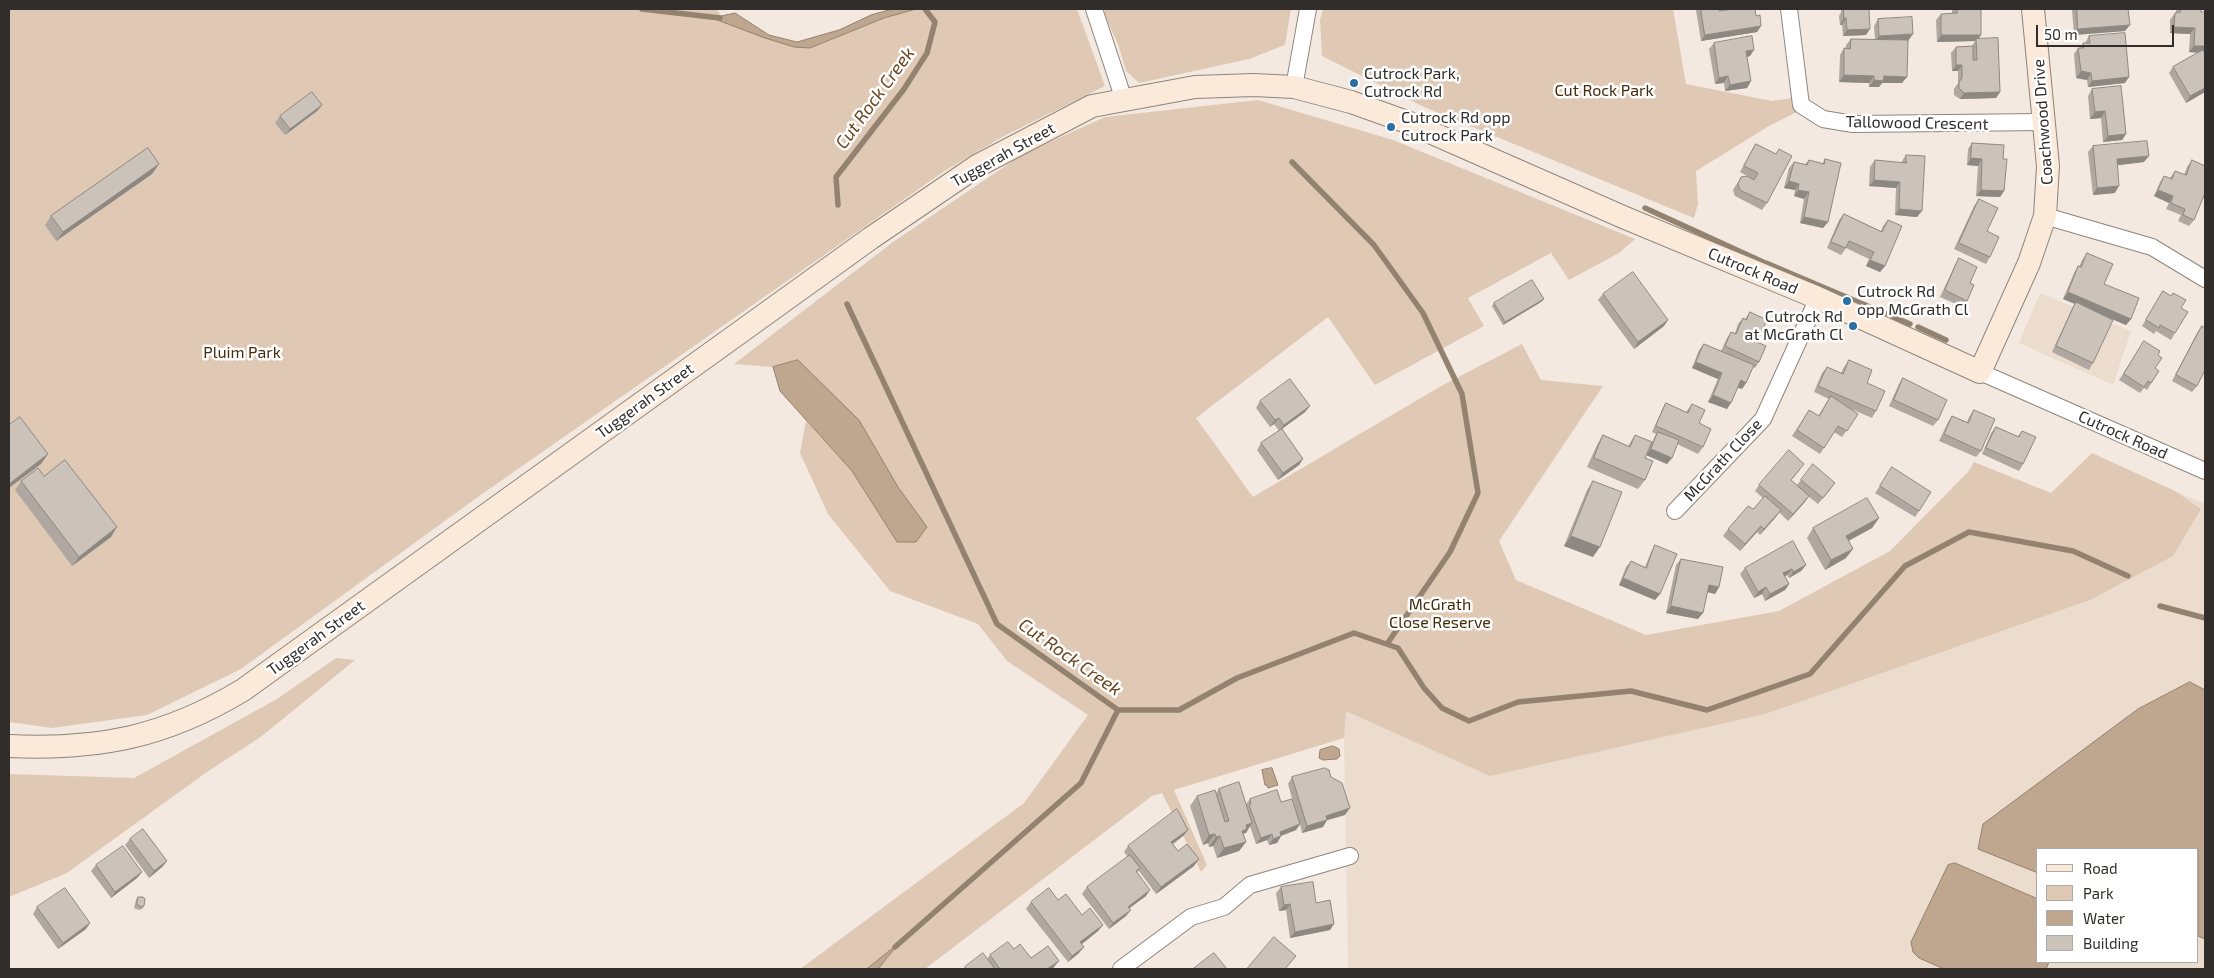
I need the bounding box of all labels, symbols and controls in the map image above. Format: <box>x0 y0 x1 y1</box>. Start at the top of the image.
scale bar <box>2039 15 2176 47</box>
text: 50 m <box>2044 25 2078 43</box>
water label: Cut Rock Creek <box>831 43 919 153</box>
street label: Coachwood Drive <box>2029 58 2057 186</box>
place label: Cutrock Park, Cutrock Rd <box>1364 64 1460 102</box>
marker: Cutrock Park, Cutrock Rd <box>1348 77 1360 89</box>
park label: Cut Rock Park <box>1554 81 1654 101</box>
place label: Cutrock Rd opp Cutrock Park <box>1401 108 1510 146</box>
street label: Tallowood Crescent <box>1845 112 1989 134</box>
street label: Tuggerah Street <box>948 119 1058 191</box>
marker: Cutrock Rd opp Cutrock Park <box>1385 121 1397 133</box>
street label: Cutrock Road <box>1705 243 1801 299</box>
place label: Cutrock Rd opp McGrath Cl <box>1857 282 1968 320</box>
marker: Cutrock Rd opp McGrath Cl <box>1841 295 1853 307</box>
place label: Cutrock Rd at McGrath Cl <box>1745 307 1843 345</box>
marker: Cutrock Rd at McGrath Cl <box>1847 320 1859 332</box>
park label: Pluim Park <box>203 343 281 363</box>
street label: Tuggerah Street <box>592 359 698 443</box>
street label: Cutrock Road <box>2075 407 2171 463</box>
street label: McGrath Close <box>1680 415 1766 505</box>
park label: McGrath Close Reserve <box>1389 595 1491 633</box>
street label: Tuggerah Street <box>263 596 369 680</box>
water label: Cut Rock Creek <box>1015 614 1125 700</box>
legend <box>2036 848 2199 963</box>
text: Road <box>2083 859 2118 877</box>
text: Park <box>2083 884 2114 902</box>
text: Water <box>2083 909 2125 927</box>
text: Building <box>2083 934 2138 952</box>

